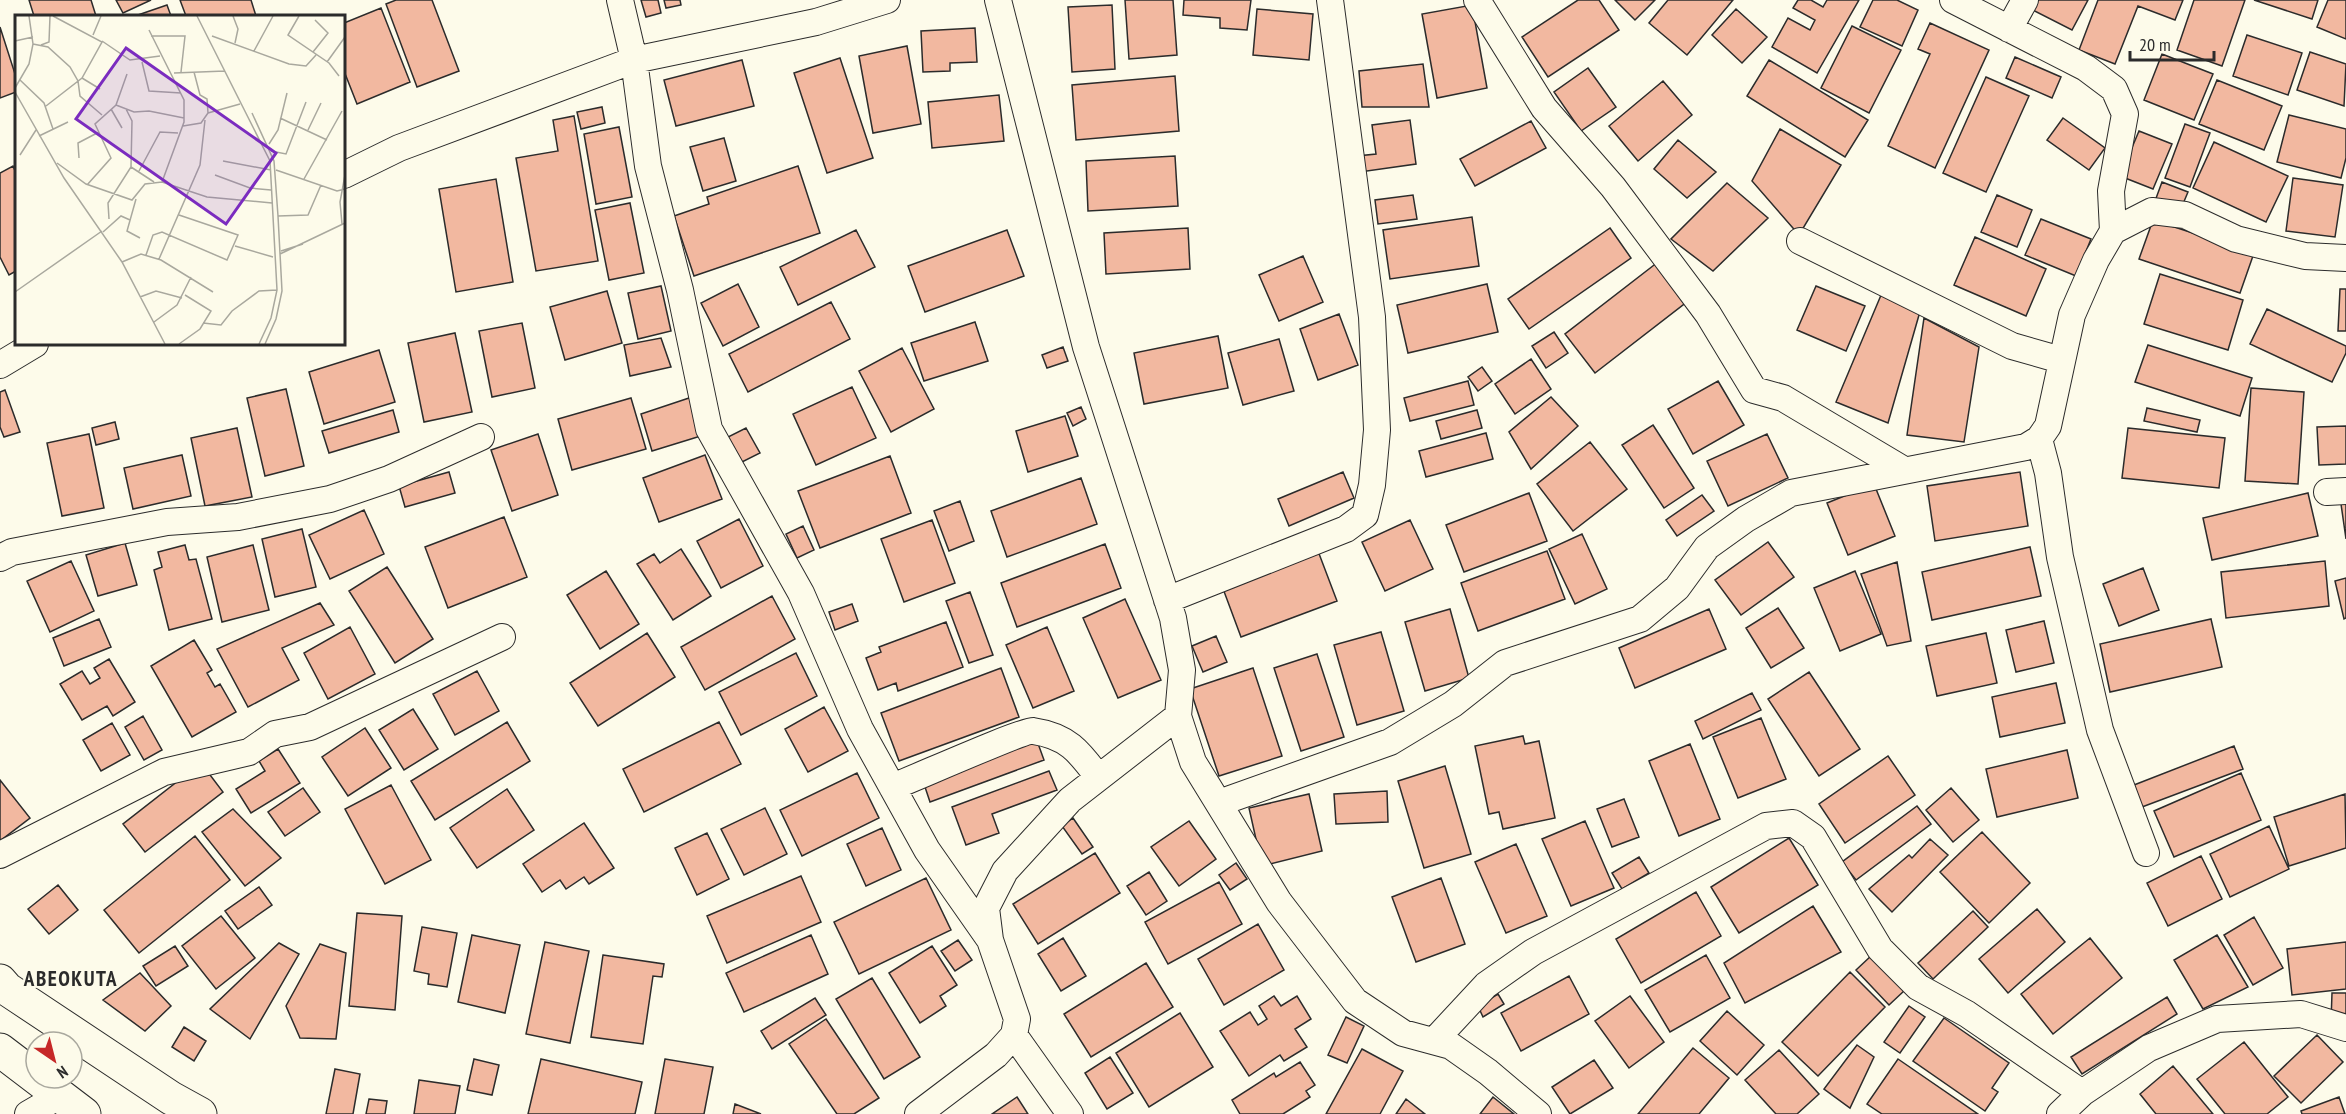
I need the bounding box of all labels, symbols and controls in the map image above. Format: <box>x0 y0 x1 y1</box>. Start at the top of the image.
inset map <box>15 15 345 345</box>
scale bar <box>2130 24 2214 62</box>
text: 20 m <box>2139 33 2171 56</box>
district label: ABEOKUTA <box>23 965 118 992</box>
north arrow <box>24 1030 84 1090</box>
text: N <box>53 1062 72 1083</box>

